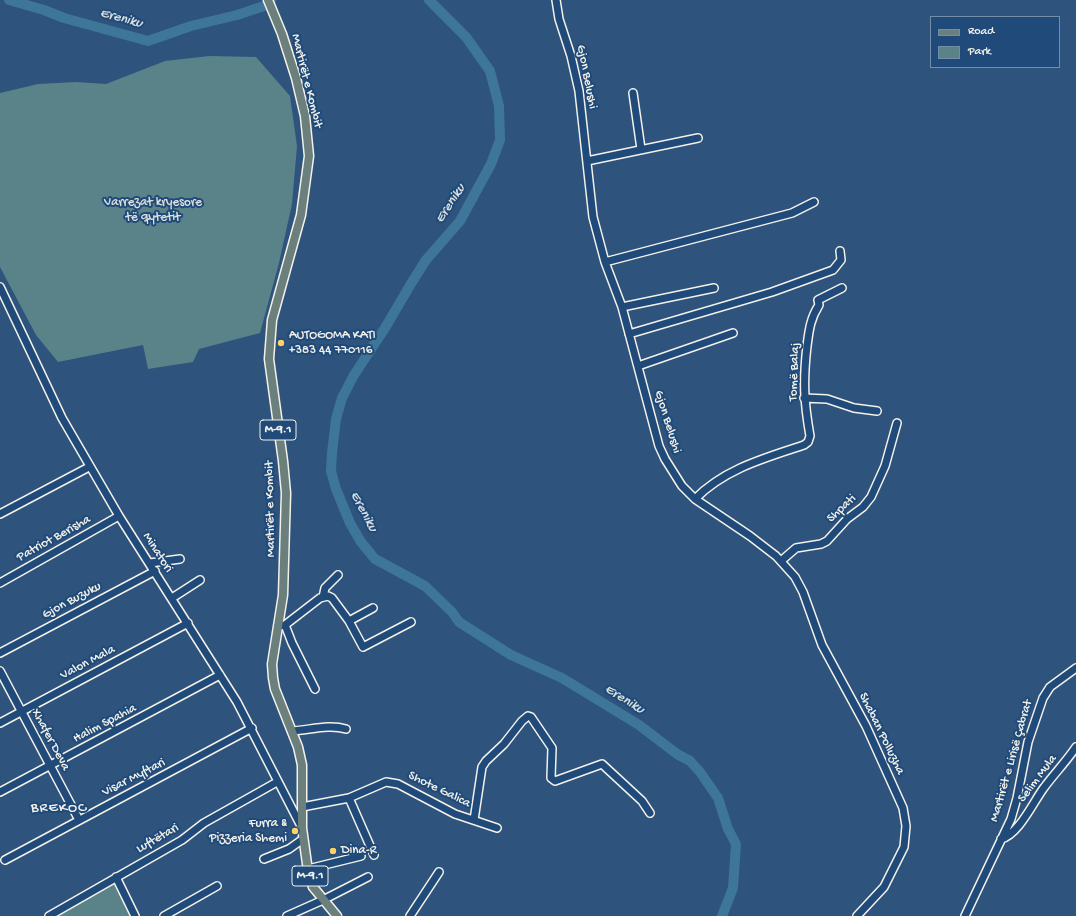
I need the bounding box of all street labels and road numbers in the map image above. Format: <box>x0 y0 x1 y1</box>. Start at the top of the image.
street label: Martirët e Kombit <box>287 32 325 130</box>
street label: Gjon Belushi <box>572 44 600 110</box>
street label: Tomë Balaj <box>786 342 804 402</box>
street label: Gjon Belushi <box>650 389 684 455</box>
road number: M-9.1 <box>260 420 296 440</box>
street label: Martirët e Kombit <box>262 461 280 557</box>
street label: Shpati <box>824 491 860 527</box>
street label: Patriot Berisha <box>14 512 94 566</box>
street label: Minatori <box>138 530 176 576</box>
street label: Gjon Buzuku <box>40 579 104 623</box>
street label: Valon Mala <box>58 642 118 684</box>
street label: Shaban Polluzha <box>854 690 908 778</box>
street label: Martirët e Lirisë Çabrat <box>987 698 1037 824</box>
street label: Halim Spahia <box>71 701 139 747</box>
street label: Xhafer Deva <box>27 706 73 774</box>
street label: Selim Mula <box>1015 752 1061 806</box>
street label: Visar Myftari <box>100 755 168 801</box>
street label: Shote Galica <box>405 768 473 812</box>
street label: Luftëtari <box>134 821 182 857</box>
road number: M-9.1 <box>292 866 328 886</box>

